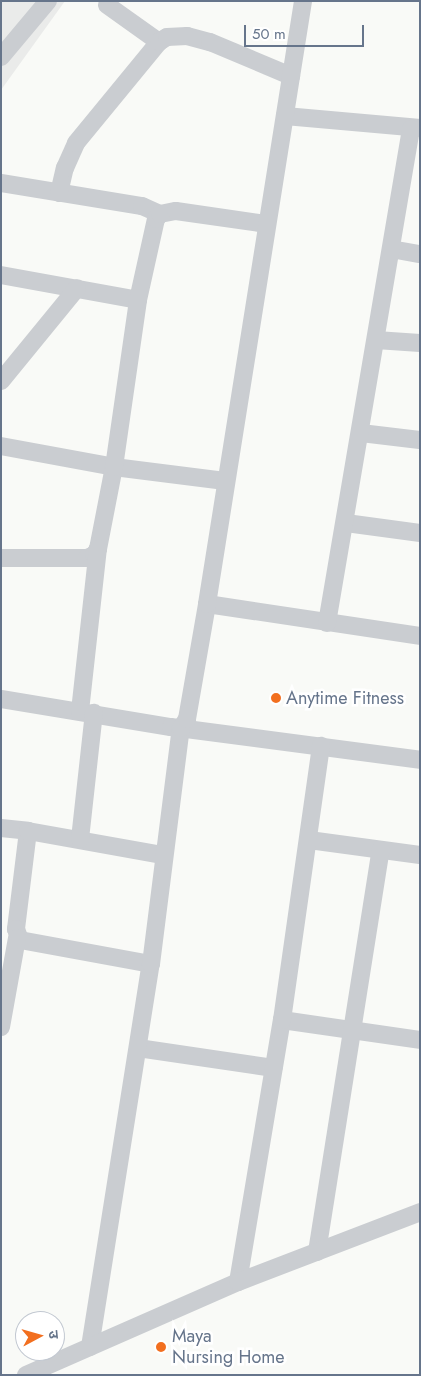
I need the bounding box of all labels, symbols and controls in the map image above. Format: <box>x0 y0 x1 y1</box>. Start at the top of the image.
scale bar <box>246 15 366 47</box>
text: 50 m <box>252 23 286 45</box>
place label: Anytime Fitness <box>286 687 404 709</box>
marker: Anytime Fitness <box>270 692 282 704</box>
north arrow <box>15 1311 65 1361</box>
place label: Maya Nursing Home <box>172 1326 285 1368</box>
text: उ <box>44 1329 64 1340</box>
marker: Maya Nursing Home <box>154 1340 168 1354</box>

